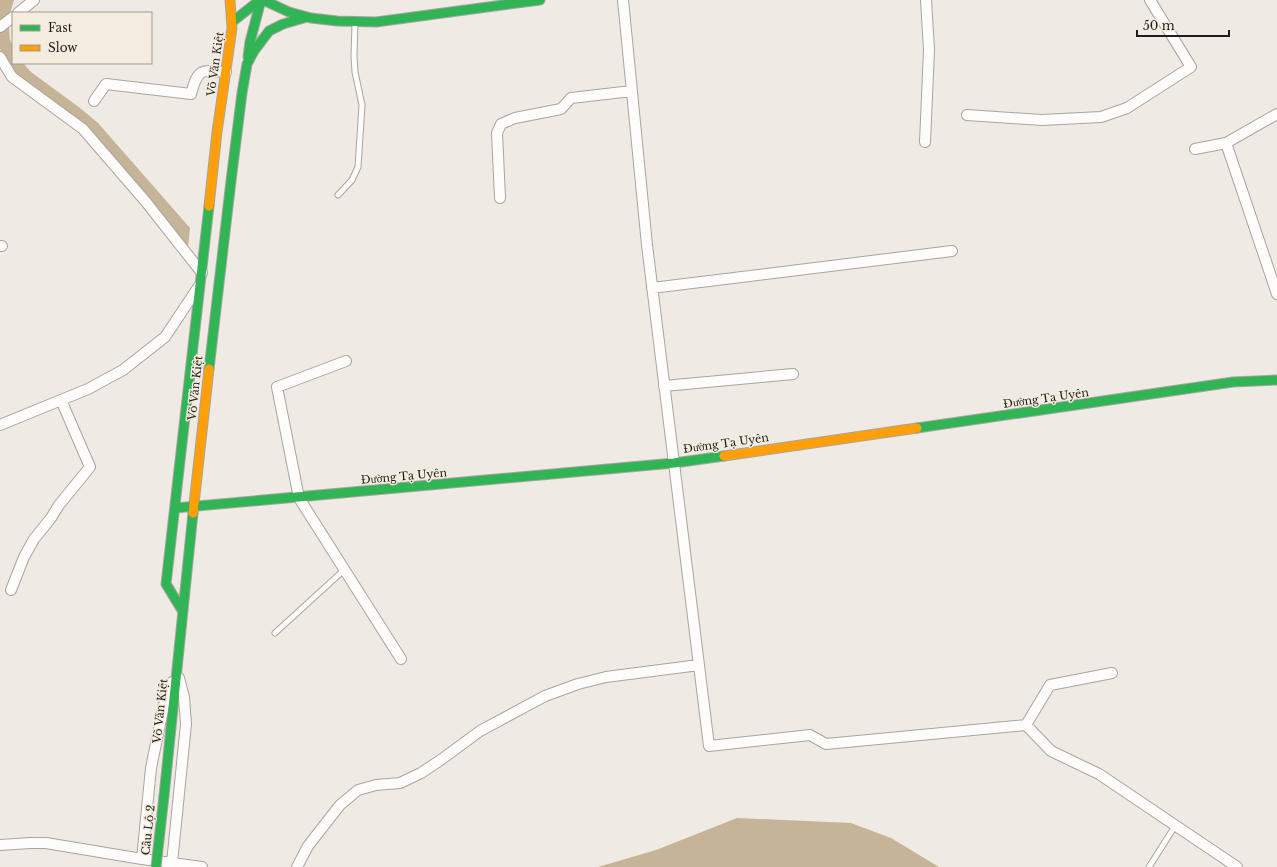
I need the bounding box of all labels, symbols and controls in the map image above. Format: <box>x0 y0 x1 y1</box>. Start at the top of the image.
legend <box>12 12 152 64</box>
scale bar <box>1137 12 1229 38</box>
text: 50 m <box>1143 18 1175 33</box>
text: Fast <box>48 20 73 35</box>
street label: Võ Văn Kiệt <box>203 30 227 98</box>
text: Slow <box>48 40 78 55</box>
street label: Võ Văn Kiệt <box>185 354 205 422</box>
street label: Đường Tạ Uyên <box>1002 385 1090 411</box>
street label: Đường Tạ Uyên <box>682 430 770 456</box>
street label: Đường Tạ Uyên <box>360 465 448 487</box>
street label: Võ Văn Kiệt <box>150 677 170 745</box>
street label: Cầu Lộ 2 <box>138 804 158 856</box>

